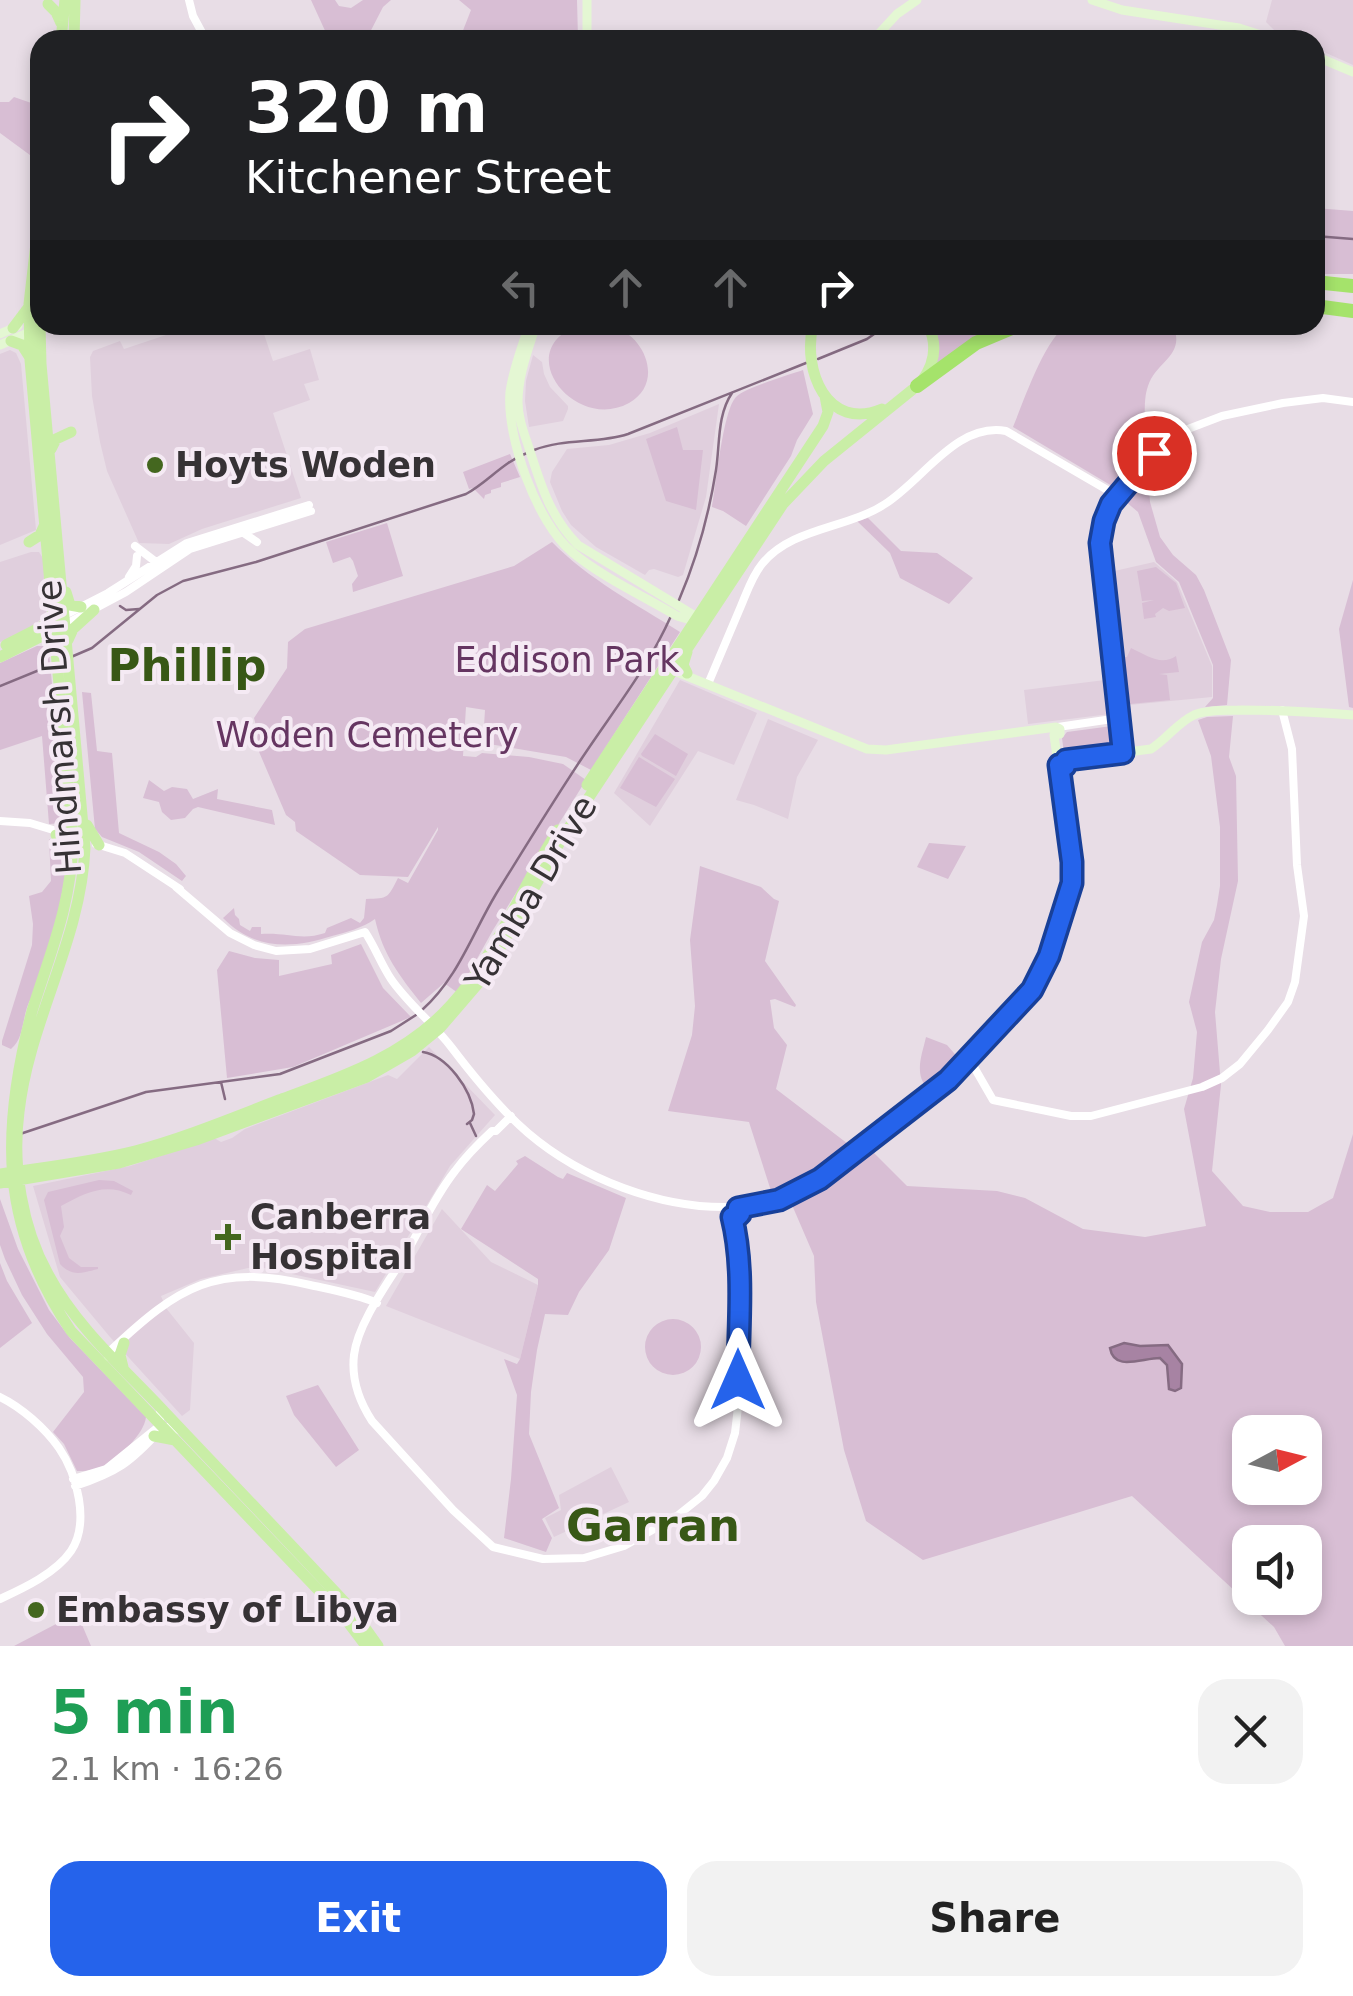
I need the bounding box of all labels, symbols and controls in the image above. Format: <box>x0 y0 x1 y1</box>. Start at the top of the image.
text: 320 m <box>245 67 488 149</box>
icon: right <box>80 70 210 200</box>
text: Kitchener Street <box>245 151 611 204</box>
icon: left <box>493 260 548 315</box>
icon: ahead <box>598 260 653 315</box>
icon: ahead <box>703 260 758 315</box>
icon: right <box>808 260 863 315</box>
pin <box>1112 411 1197 496</box>
icon: arrive <box>1127 426 1182 481</box>
place label: Hoyts Woden <box>175 445 436 485</box>
marker: Hoyts Woden <box>144 454 166 476</box>
street label: Hindmarsh Drive <box>29 578 89 876</box>
district label: Phillip <box>108 639 266 692</box>
park label: Eddison Park <box>455 640 680 680</box>
park label: Woden Cemetery <box>216 715 519 755</box>
street label: Yamba Drive <box>457 788 605 999</box>
place label: Canberra Hospital <box>250 1197 431 1277</box>
marker: Canberra Hospital <box>215 1224 241 1250</box>
position arrow <box>686 1328 790 1432</box>
north arrow <box>1232 1415 1322 1505</box>
map controls <box>1232 1415 1322 1615</box>
district label: Garran <box>566 1499 740 1552</box>
button: sound <box>1232 1525 1322 1615</box>
place label: Embassy of Libya <box>56 1590 399 1630</box>
marker: Embassy of Libya <box>25 1599 47 1621</box>
text: 5 min <box>50 1677 238 1747</box>
button: close <box>1198 1679 1303 1784</box>
text: 2.1 km · 16:26 <box>50 1750 284 1788</box>
button: Exit <box>50 1861 667 1976</box>
button: Share <box>687 1861 1303 1976</box>

